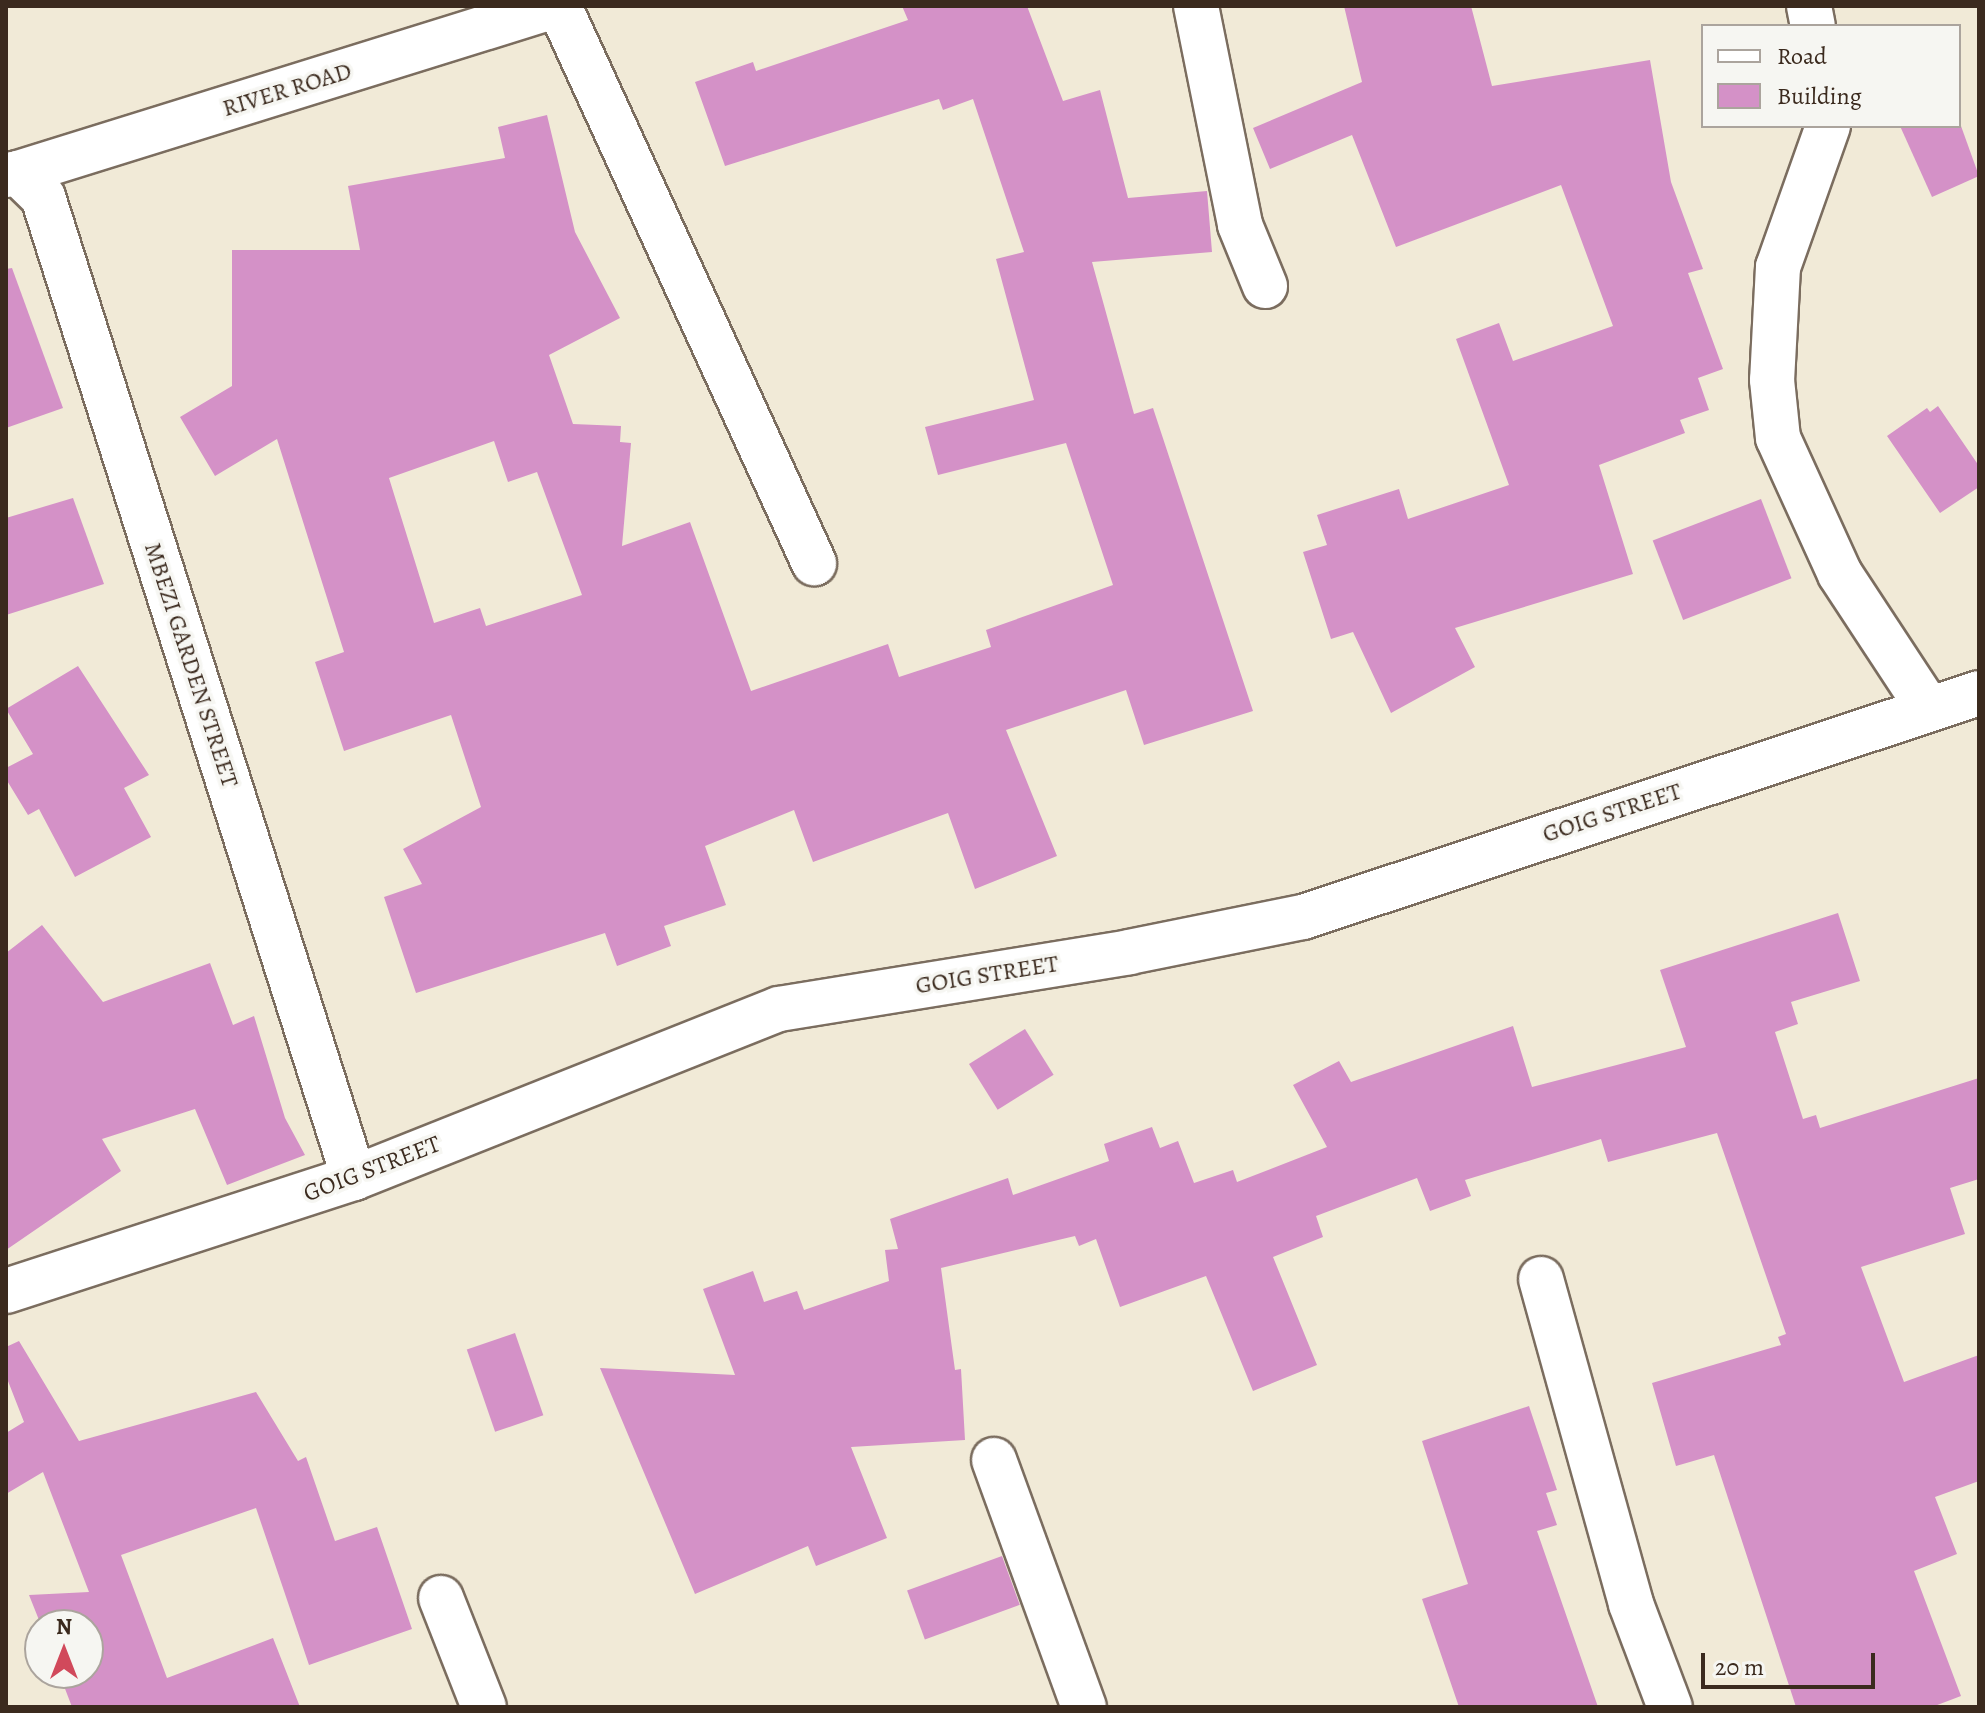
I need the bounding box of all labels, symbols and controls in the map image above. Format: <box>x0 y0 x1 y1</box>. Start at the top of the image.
legend <box>1701 24 1961 128</box>
text: Road <box>1777 40 1827 72</box>
street label: RIVER ROAD <box>219 57 355 123</box>
text: Building <box>1777 80 1862 112</box>
street label: MBEZI GARDEN STREET <box>138 539 244 791</box>
street label: GOIG STREET <box>1539 777 1685 849</box>
street label: GOIG STREET <box>914 950 1060 1000</box>
street label: GOIG STREET <box>300 1130 444 1208</box>
north arrow <box>24 1609 104 1689</box>
text: N <box>56 1612 72 1642</box>
scale bar <box>1705 1637 1879 1687</box>
text: 20 m <box>1715 1651 1764 1683</box>

